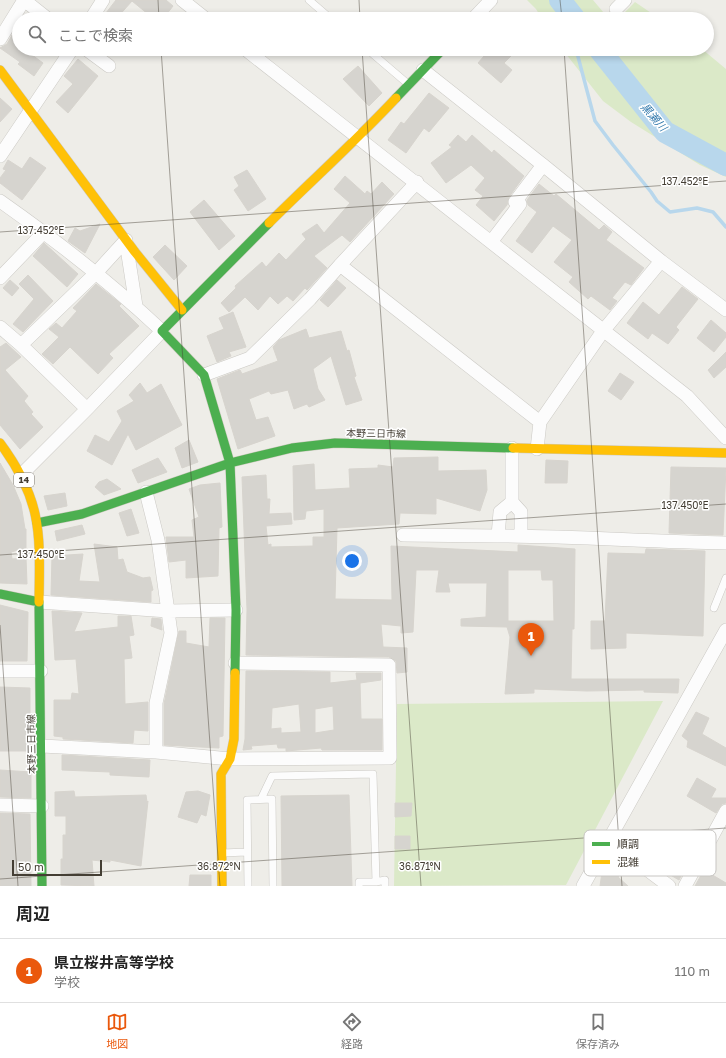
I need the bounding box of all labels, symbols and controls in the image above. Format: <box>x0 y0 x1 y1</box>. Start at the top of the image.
search box <box>12 12 714 56</box>
icon: search <box>26 23 48 45</box>
text: ここで検索 <box>58 26 133 44</box>
water label: 黒瀬川 <box>639 100 671 134</box>
text: 137.452°E <box>662 175 708 187</box>
text: 137.452°E <box>18 224 64 236</box>
street label: 本野三日市線 <box>346 426 406 440</box>
road number: 14 <box>14 473 34 487</box>
text: 137.450°E <box>661 499 709 511</box>
text: 137.450°E <box>17 548 65 560</box>
your location <box>342 551 362 571</box>
pin: 1 <box>518 623 544 656</box>
street label: 本野三日市線 <box>24 714 38 774</box>
legend <box>584 830 716 876</box>
text: 順調 <box>617 837 639 850</box>
text: 混雑 <box>617 855 639 868</box>
scale bar <box>12 858 102 877</box>
text: 50 m <box>18 860 44 873</box>
text: 36.872°N <box>197 860 241 872</box>
text: 36.871°N <box>399 860 441 872</box>
text: 周辺 <box>16 903 50 924</box>
text: 県立桜井高等学校 <box>54 953 174 971</box>
text: 1 <box>26 963 32 979</box>
text: 110 m <box>675 963 710 979</box>
text: 学校 <box>54 974 80 990</box>
tab: 地図 <box>106 1011 128 1051</box>
tab: 経路 <box>341 1011 363 1051</box>
tab: 保存済み <box>576 1011 620 1051</box>

